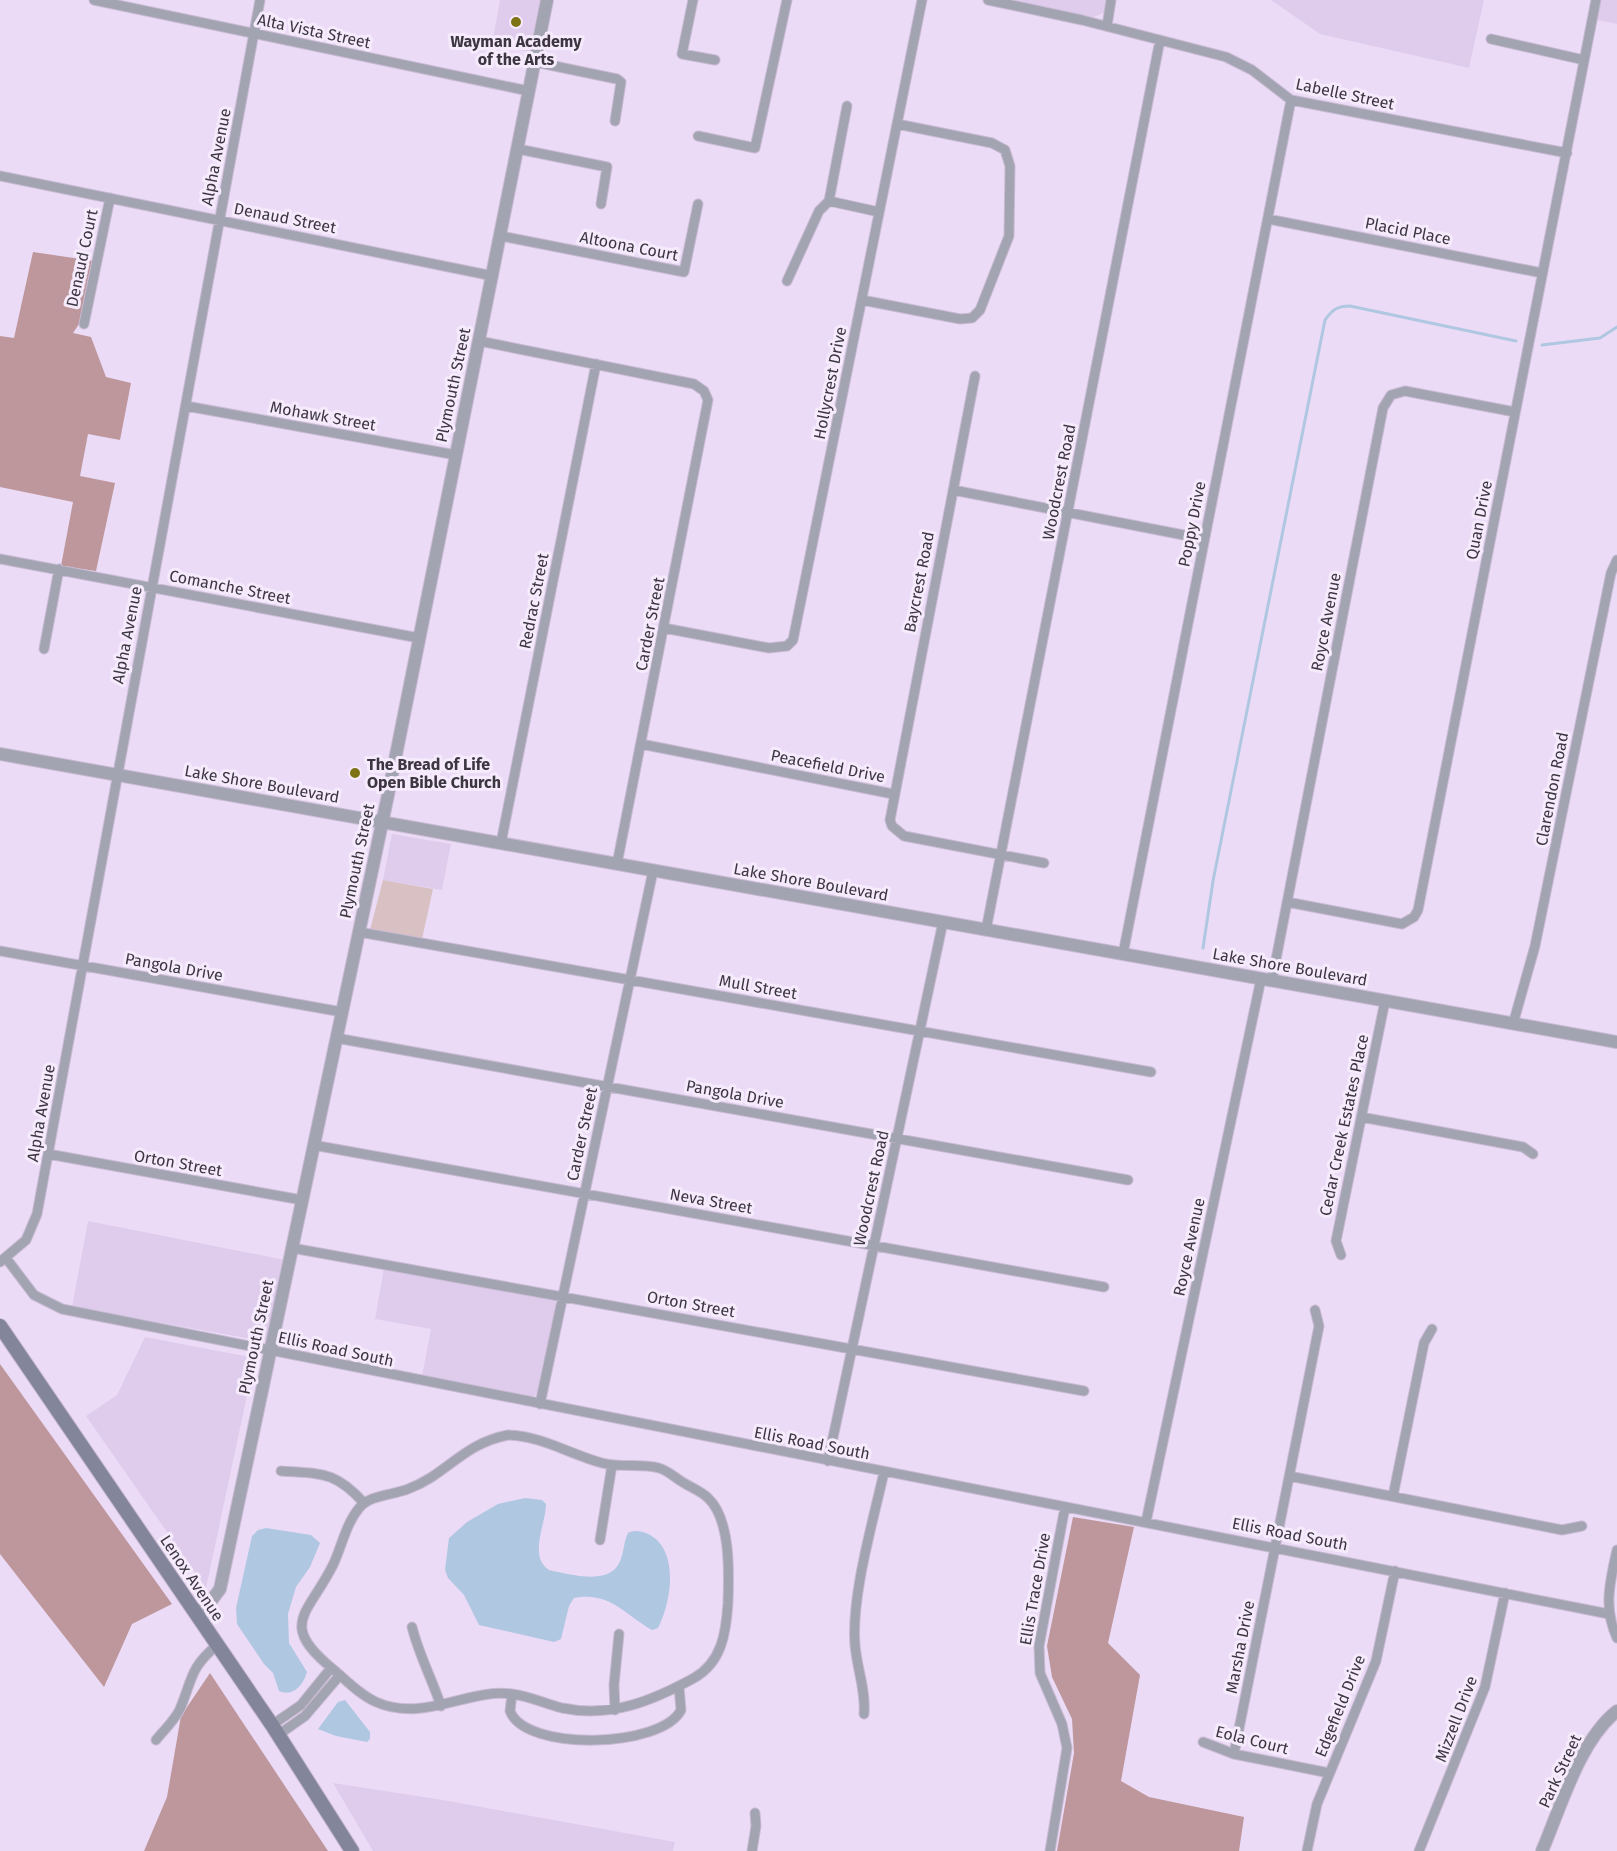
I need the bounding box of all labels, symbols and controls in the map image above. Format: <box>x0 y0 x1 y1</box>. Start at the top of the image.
street label: Alta Vista Street <box>256 10 373 52</box>
marker: Wayman Academy of the Arts <box>509 15 523 29</box>
place label: Wayman Academy of the Arts <box>450 32 582 69</box>
street label: Labelle Street <box>1294 74 1396 114</box>
street label: Alpha Avenue <box>197 107 235 207</box>
street label: Denaud Street <box>232 199 338 237</box>
street label: Denaud Court <box>62 207 102 309</box>
street label: Placid Place <box>1364 213 1452 249</box>
street label: Altoona Court <box>578 227 680 265</box>
street label: Hollycrest Drive <box>810 325 850 441</box>
street label: Plymouth Street <box>432 326 474 444</box>
street label: Mohawk Street <box>269 397 378 435</box>
street label: Woodcrest Road <box>1038 422 1080 542</box>
street label: Quan Drive <box>1462 479 1496 561</box>
street label: Poppy Drive <box>1174 480 1210 568</box>
street label: Baycrest Road <box>900 530 938 634</box>
street label: Redrac Street <box>515 551 553 651</box>
street label: Comanche Street <box>168 566 292 608</box>
street label: Royce Avenue <box>1307 571 1345 673</box>
street label: Carder Street <box>632 575 668 673</box>
street label: Alpha Avenue <box>108 585 146 685</box>
street label: Clarendon Road <box>1532 731 1572 847</box>
street label: Peacefield Drive <box>769 746 887 786</box>
place label: The Bread of Life Open Bible Church <box>367 755 501 792</box>
street label: Lake Shore Boulevard <box>183 761 341 807</box>
marker: The Bread of Life Open Bible Church <box>348 766 362 780</box>
street label: Plymouth Street <box>336 802 378 920</box>
street label: Lake Shore Boulevard <box>732 859 890 905</box>
street label: Lake Shore Boulevard <box>1211 944 1369 990</box>
street label: Pangola Drive <box>124 949 224 985</box>
street label: Mull Street <box>718 971 799 1003</box>
street label: Cedar Creek Estates Place <box>1315 1032 1373 1218</box>
street label: Alpha Avenue <box>23 1063 59 1163</box>
street label: Pangola Drive <box>685 1076 785 1112</box>
street label: Carder Street <box>563 1085 601 1183</box>
street label: Woodcrest Road <box>849 1128 893 1248</box>
street label: Orton Street <box>132 1146 224 1180</box>
street label: Neva Street <box>668 1184 754 1218</box>
street label: Royce Avenue <box>1169 1196 1209 1298</box>
street label: Plymouth Street <box>235 1278 277 1396</box>
street label: Orton Street <box>645 1287 737 1321</box>
street label: Ellis Road South <box>276 1327 396 1371</box>
street label: Ellis Road South <box>752 1422 872 1464</box>
street label: Ellis Road South <box>1230 1513 1350 1555</box>
street label: Lenox Avenue <box>156 1531 228 1625</box>
street label: Ellis Trace Drive <box>1016 1531 1054 1647</box>
street label: Marsha Drive <box>1222 1599 1258 1695</box>
street label: Edgefield Drive <box>1311 1652 1369 1760</box>
street label: Mizzell Drive <box>1431 1673 1481 1765</box>
street label: Eola Court <box>1214 1722 1291 1758</box>
street label: Park Street <box>1535 1731 1585 1811</box>

